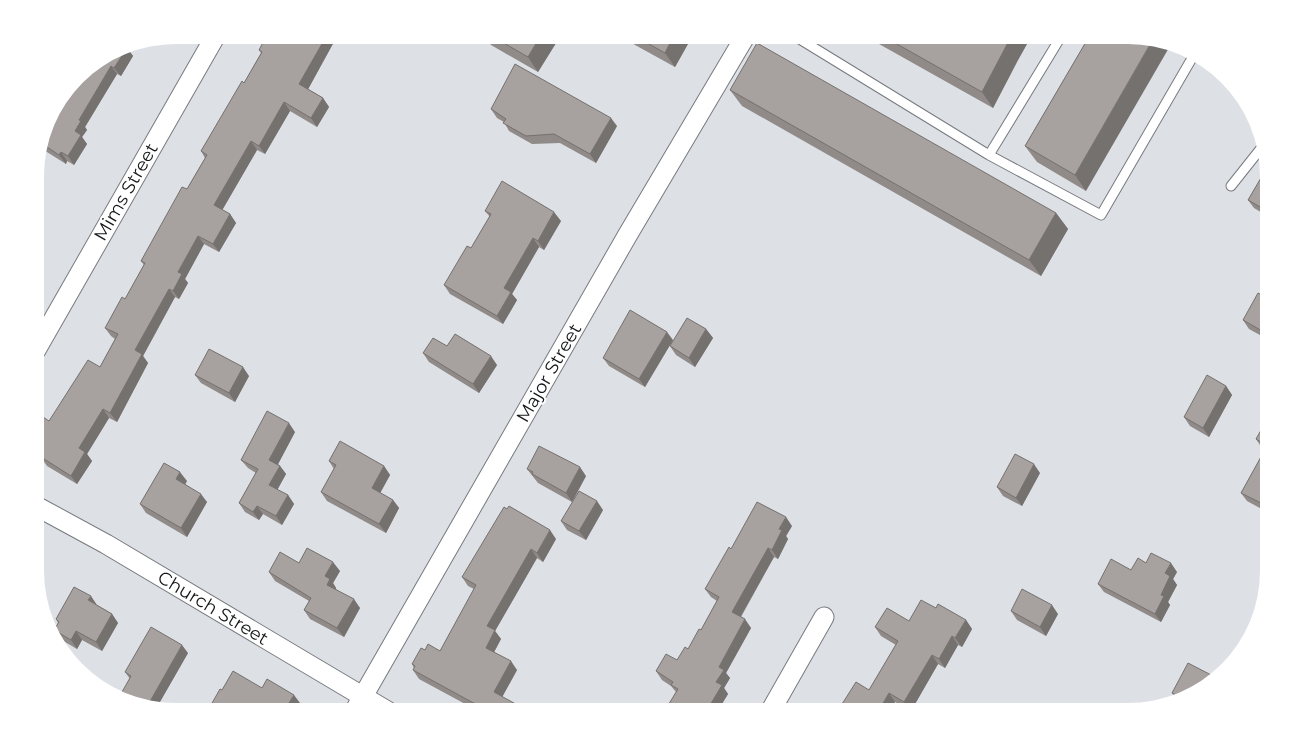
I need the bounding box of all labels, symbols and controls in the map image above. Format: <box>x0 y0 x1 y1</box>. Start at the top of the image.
street label: Mims Street <box>89 139 163 245</box>
street label: Major Street <box>512 320 586 426</box>
street label: Church Street <box>154 566 272 650</box>

